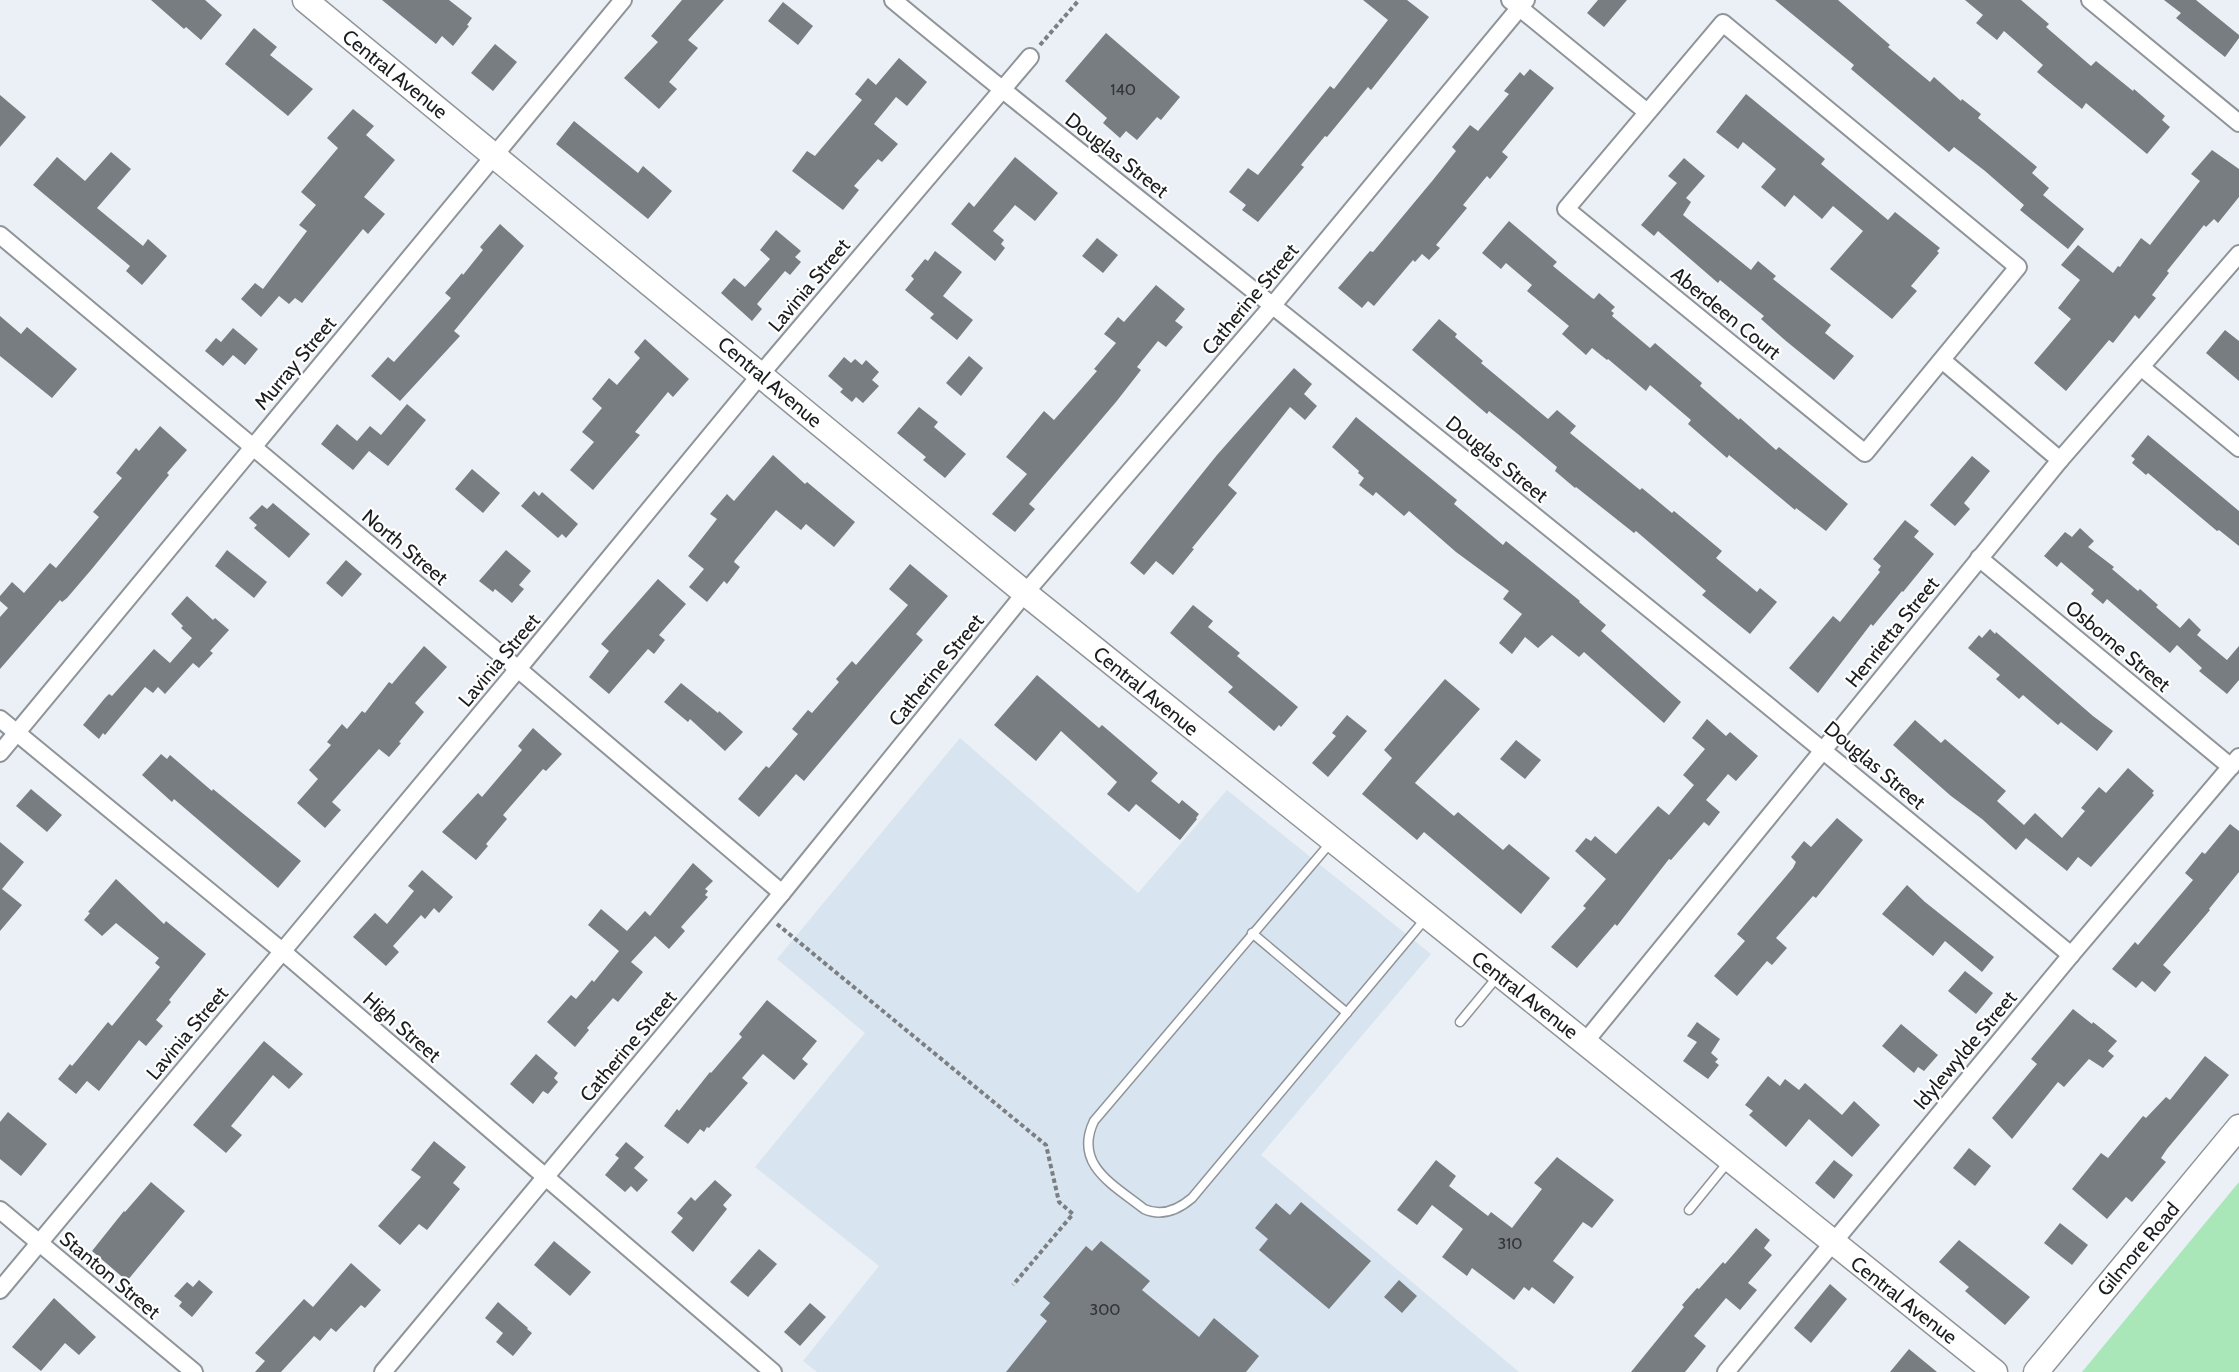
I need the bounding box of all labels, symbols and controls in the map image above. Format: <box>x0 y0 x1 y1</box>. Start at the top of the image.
street label: Central Avenue <box>338 24 452 124</box>
house number: 140 <box>1110 80 1136 99</box>
street label: Douglas Street <box>1061 107 1174 203</box>
street label: Lavinia Street <box>763 233 855 336</box>
street label: Catherine Street <box>1197 238 1304 359</box>
street label: Aberdeen Court <box>1667 262 1786 365</box>
street label: Murray Street <box>249 311 341 414</box>
street label: Central Avenue <box>713 332 827 432</box>
street label: Douglas Street <box>1441 411 1553 508</box>
street label: North Street <box>357 504 453 590</box>
street label: Henrietta Street <box>1840 572 1944 692</box>
street label: Osborne Street <box>2061 595 2175 697</box>
street label: Lavinia Street <box>453 608 545 711</box>
street label: Catherine Street <box>883 609 989 731</box>
street label: Central Avenue <box>1089 641 1203 741</box>
street label: Douglas Street <box>1820 716 1931 814</box>
street label: Central Avenue <box>1467 946 1583 1044</box>
street label: Lavinia Street <box>141 981 233 1084</box>
street label: Catherine Street <box>575 985 682 1106</box>
street label: Idylewylde Street <box>1908 986 2022 1114</box>
street label: High Street <box>358 987 446 1067</box>
street label: Gilmore Road <box>2092 1197 2184 1301</box>
street label: Stanton Street <box>55 1226 165 1324</box>
house number: 310 <box>1497 1234 1523 1253</box>
street label: Central Avenue <box>1846 1251 1962 1349</box>
house number: 300 <box>1090 1300 1121 1319</box>

